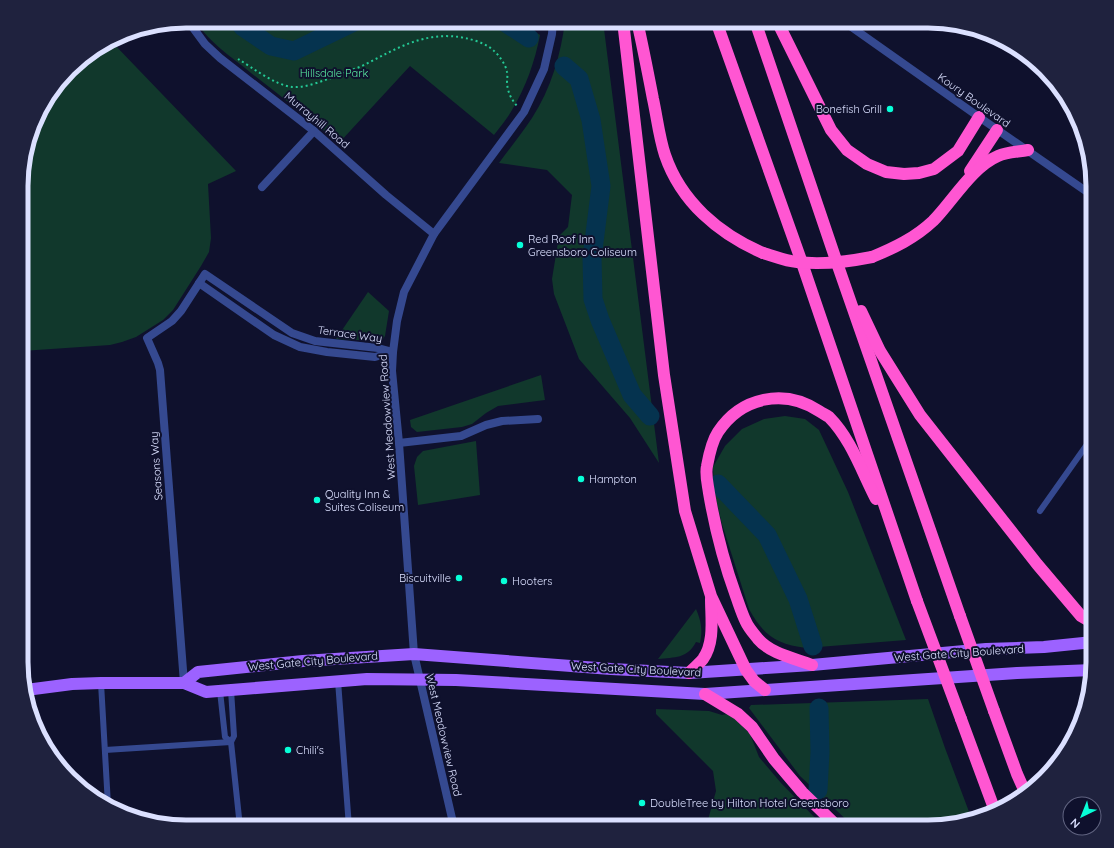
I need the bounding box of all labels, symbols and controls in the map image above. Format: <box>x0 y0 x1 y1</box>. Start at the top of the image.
park label: Hillsdale Park <box>300 66 368 80</box>
street label: Koury Boulevard <box>935 70 1013 130</box>
street label: Murrayhill Road <box>282 89 352 151</box>
place label: Bonefish Grill <box>816 102 882 116</box>
marker: Bonefish Grill <box>885 104 895 114</box>
place label: Red Roof Inn Greensboro Coliseum <box>528 232 637 259</box>
marker: Red Roof Inn Greensboro Coliseum <box>515 240 525 250</box>
street label: Terrace Way <box>317 323 383 345</box>
street label: West Meadowview Road <box>376 354 398 480</box>
street label: Seasons Way <box>147 431 165 501</box>
place label: Hampton <box>589 472 637 486</box>
marker: Hampton <box>576 474 586 484</box>
place label: Quality Inn & Suites Coliseum <box>325 487 404 514</box>
marker: Quality Inn & Suites Coliseum <box>312 495 322 505</box>
place label: Biscuitville <box>399 571 451 585</box>
marker: Biscuitville <box>454 573 464 583</box>
place label: Hooters <box>512 574 553 588</box>
marker: Hooters <box>499 576 509 586</box>
street label: West Gate City Boulevard <box>894 641 1024 665</box>
street label: West Gate City Boulevard <box>248 648 378 674</box>
street label: West Gate City Boulevard <box>571 659 701 679</box>
street label: West Meadowview Road <box>423 672 465 798</box>
place label: Chili's <box>296 743 324 757</box>
marker: Chili's <box>283 745 293 755</box>
place label: DoubleTree by Hilton Hotel Greensboro <box>650 796 849 810</box>
north arrow <box>1062 796 1102 836</box>
marker: DoubleTree by Hilton Hotel Greensboro <box>637 798 647 808</box>
text: N <box>1067 815 1083 831</box>

